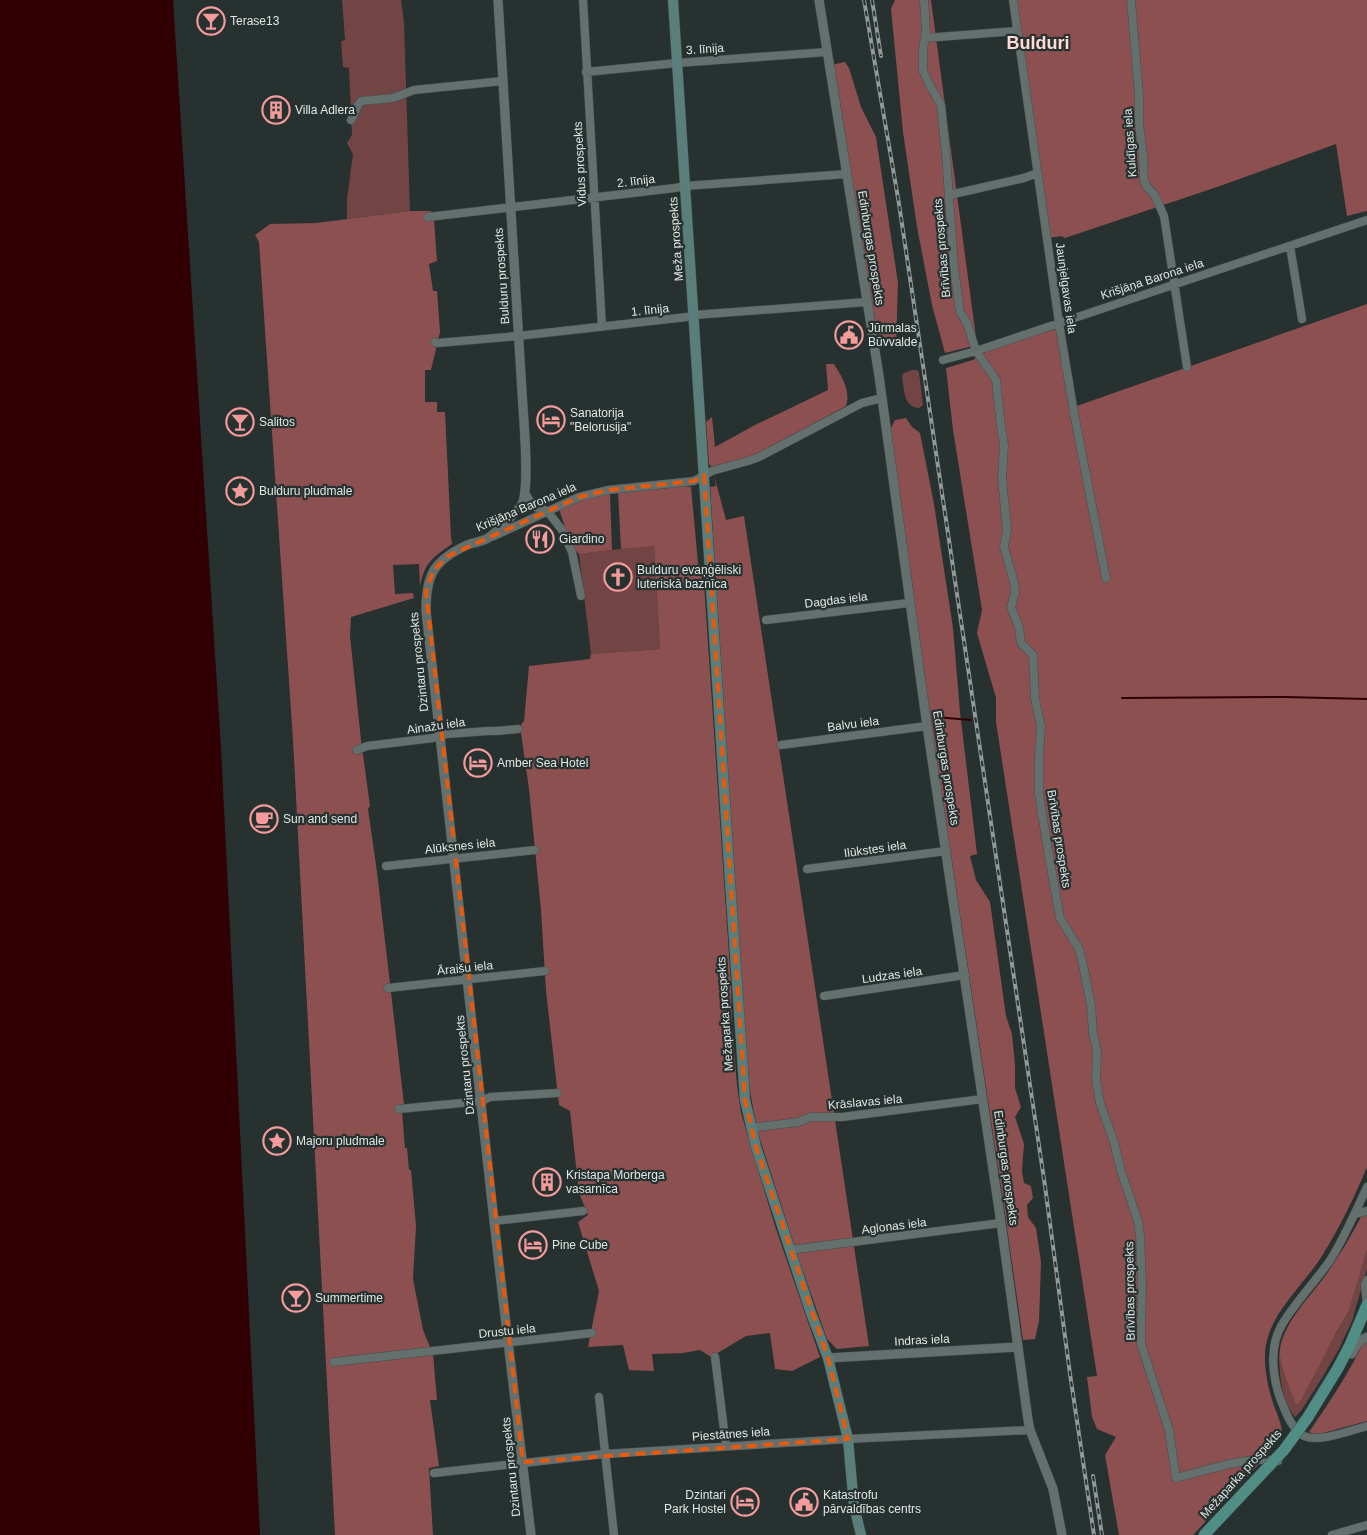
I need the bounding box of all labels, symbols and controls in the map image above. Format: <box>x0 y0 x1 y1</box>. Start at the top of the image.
bar icon: Terase13 <box>196 6 226 36</box>
place label: Terase13 <box>230 14 280 28</box>
district label: Bulduri <box>1007 33 1070 53</box>
street label: 3. līnija <box>686 41 725 57</box>
building icon: Villa Adlera <box>261 95 291 125</box>
place label: Villa Adlera <box>295 103 355 117</box>
street label: Kuldīgas iela <box>1121 108 1139 178</box>
street label: Vidus prospekts <box>571 121 589 207</box>
street label: 2. līnija <box>616 172 656 190</box>
street label: Edinburgas prospekts <box>855 190 887 306</box>
street label: Meža prospekts <box>666 196 686 282</box>
street label: Brīvības prospekts <box>931 198 953 298</box>
street label: Bulduru prospekts <box>492 227 512 325</box>
street label: Jaunjelgavas iela <box>1053 241 1079 335</box>
street label: Krišjāņa Barona iela <box>1099 256 1206 302</box>
street label: 1. līnija <box>630 301 670 319</box>
public building icon: Jūrmalas Būvvalde <box>834 320 864 350</box>
place label: Jūrmalas Būvvalde <box>868 321 918 349</box>
hotel icon: Sanatorija "Belorusija" <box>536 405 566 435</box>
place label: Sanatorija "Belorusija" <box>570 406 631 434</box>
bar icon: Salitos <box>225 407 255 437</box>
place label: Salitos <box>259 415 295 429</box>
place icon: Bulduru pludmale <box>225 476 255 506</box>
street label: Krišjāņa Barona iela <box>474 479 578 534</box>
place label: Bulduru pludmale <box>259 484 353 498</box>
restaurant icon: Giardino <box>525 524 555 554</box>
place label: Giardino <box>559 532 605 546</box>
church icon: Bulduru evaņģēliski luteriskā baznīca <box>603 562 633 592</box>
place label: Bulduru evaņģēliski luteriskā baznīca <box>637 563 741 591</box>
street label: Dagdas iela <box>804 589 869 611</box>
street label: Dzintaru prospekts <box>407 612 431 712</box>
street label: Edinburgas prospekts <box>930 710 962 826</box>
street label: Balvu iela <box>826 714 880 734</box>
street label: Ainažu iela <box>406 715 466 737</box>
hotel icon: Amber Sea Hotel <box>463 748 493 778</box>
place label: Amber Sea Hotel <box>497 756 588 770</box>
street label: Brīvības prospekts <box>1044 789 1074 889</box>
cafe icon: Sun and send <box>249 804 279 834</box>
place label: Sun and send <box>283 812 357 826</box>
street label: Alūksnes iela <box>424 835 496 857</box>
street label: Ilūkstes iela <box>843 838 907 860</box>
street label: Mežaparka prospekts <box>714 956 736 1072</box>
street label: Āraišu iela <box>436 958 494 978</box>
street label: Ludzas iela <box>861 964 923 986</box>
street label: Dzintaru prospekts <box>453 1015 477 1115</box>
street label: Krāslavas iela <box>827 1092 903 1112</box>
street label: Edinburgas prospekts <box>991 1110 1021 1226</box>
place icon: Majoru pludmale <box>262 1126 292 1156</box>
place label: Majoru pludmale <box>296 1134 385 1148</box>
building icon: Kristapa Morberga vasarnīca <box>532 1167 562 1197</box>
place label: Kristapa Morberga vasarnīca <box>566 1168 665 1196</box>
street label: Aglonas iela <box>861 1215 928 1237</box>
hotel icon: Pine Cube <box>518 1230 548 1260</box>
place label: Pine Cube <box>552 1238 608 1252</box>
street label: Brīvības prospekts <box>1122 1241 1138 1341</box>
bar icon: Summertime <box>281 1283 311 1313</box>
place label: Summertime <box>315 1291 383 1305</box>
street label: Drustu iela <box>478 1321 537 1341</box>
street label: Indras iela <box>894 1332 950 1348</box>
street label: Dzintaru prospekts <box>499 1417 523 1517</box>
street label: Piestātnes iela <box>692 1424 771 1444</box>
street label: Mežaparka prospekts <box>1197 1427 1285 1521</box>
hotel icon: Dzintari Park Hostel <box>730 1487 760 1517</box>
public building icon: Katastrofu pārvaldības centrs <box>789 1487 819 1517</box>
place label: Dzintari Park Hostel <box>664 1488 726 1516</box>
place label: Katastrofu pārvaldības centrs <box>823 1488 921 1516</box>

